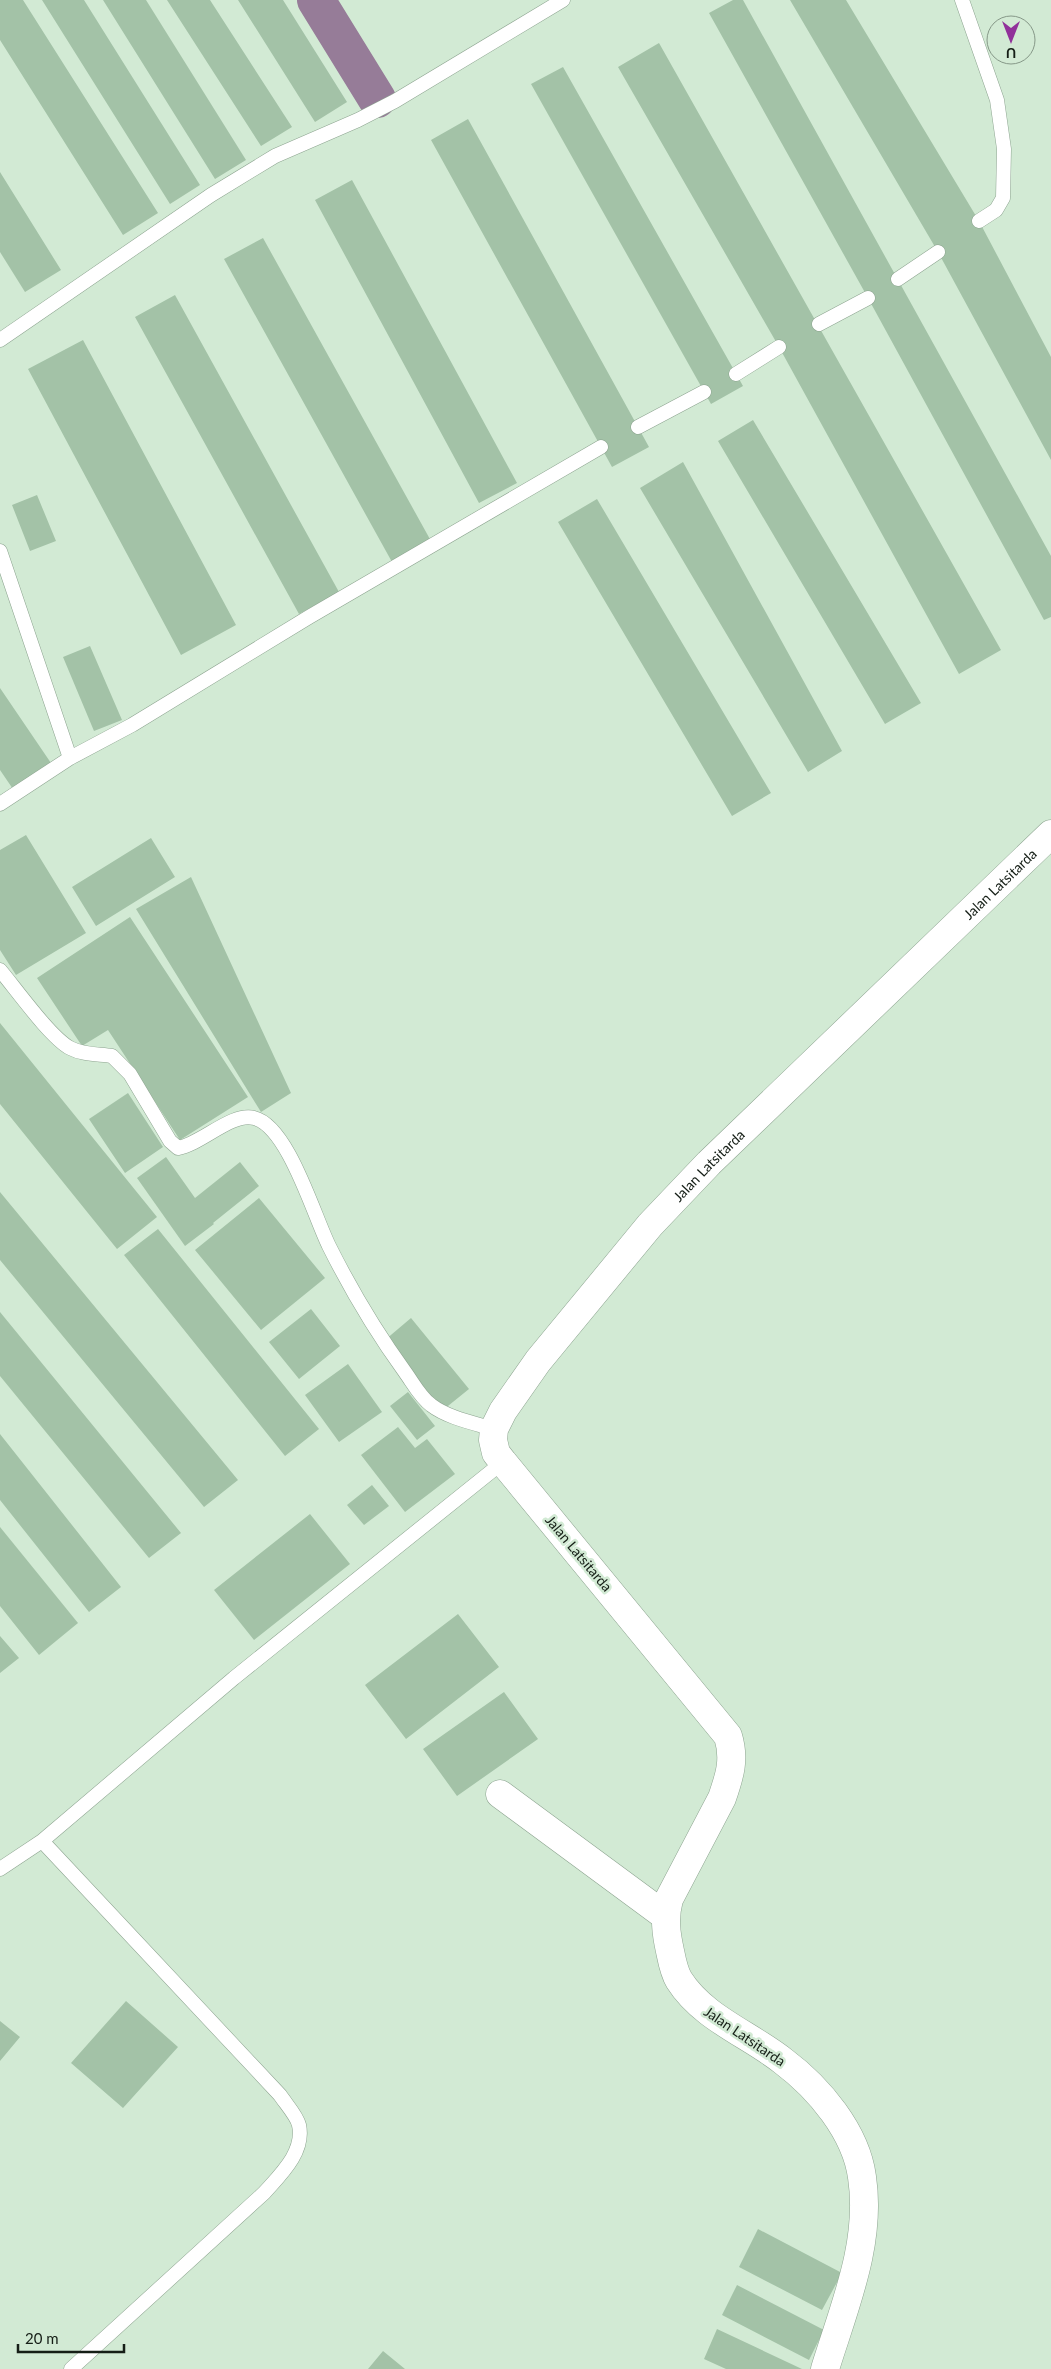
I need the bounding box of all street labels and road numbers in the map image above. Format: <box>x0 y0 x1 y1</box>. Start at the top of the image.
street label: Jalan Latsitarda <box>960 845 1039 922</box>
street label: Jalan Latsitarda <box>669 1125 748 1204</box>
street label: Jalan Latsitarda <box>542 1511 616 1595</box>
street label: Jalan Latsitarda <box>701 2003 789 2069</box>

